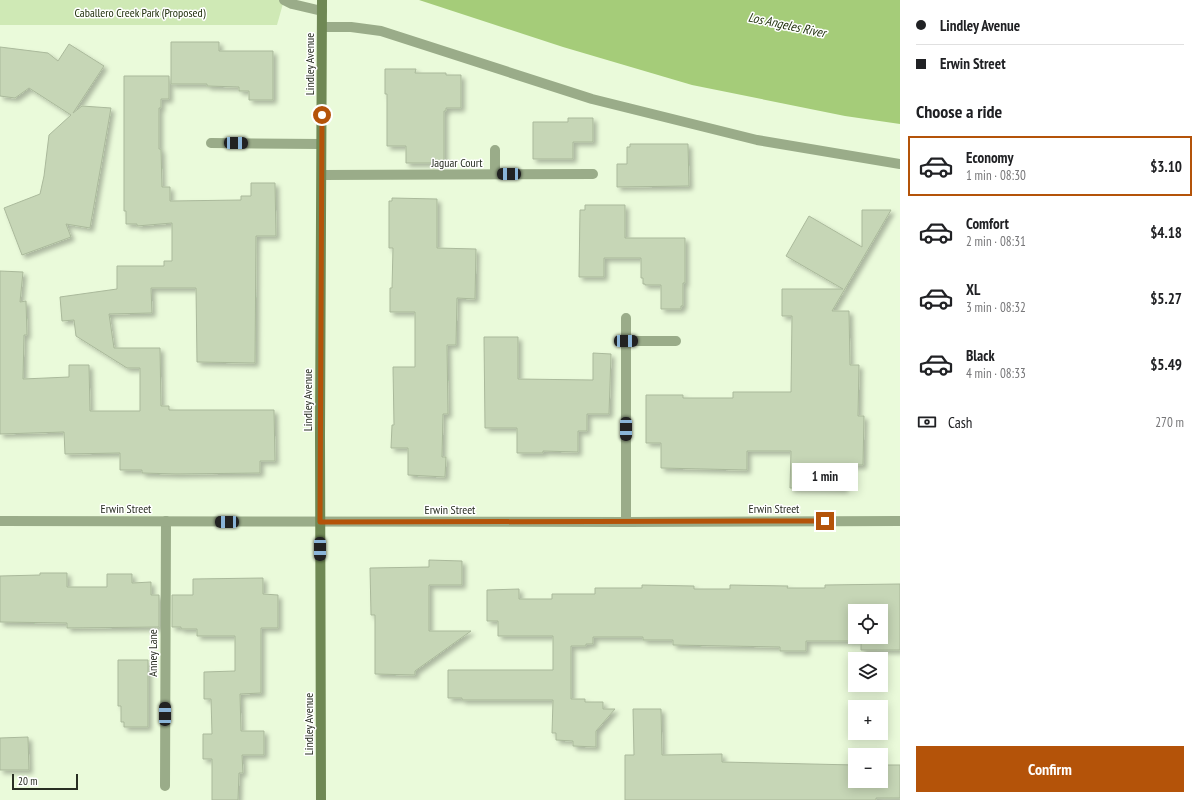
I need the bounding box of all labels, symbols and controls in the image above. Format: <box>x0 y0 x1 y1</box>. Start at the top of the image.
park label: Caballero Creek Park (Proposed) <box>75 5 206 20</box>
water label: Los Angeles River <box>747 9 830 42</box>
text: Lindley Avenue <box>940 16 1020 35</box>
street label: Lindley Avenue <box>302 33 317 95</box>
text: Erwin Street <box>940 54 1006 73</box>
text: Choose a ride <box>916 100 1002 123</box>
route start <box>313 106 331 124</box>
car <box>224 137 248 149</box>
icon: car <box>918 148 954 184</box>
text: Economy <box>966 148 1014 167</box>
street label: Jaguar Court <box>430 155 483 170</box>
text: $3.10 <box>1150 157 1182 176</box>
text: 1 min · 08:30 <box>966 167 1026 184</box>
car <box>497 168 521 180</box>
icon: car <box>918 214 954 250</box>
text: Comfort <box>966 214 1009 233</box>
text: $4.18 <box>1150 223 1182 242</box>
text: 2 min · 08:31 <box>966 233 1026 250</box>
icon: car <box>918 280 954 316</box>
text: XL <box>966 280 980 299</box>
text: $5.27 <box>1150 289 1182 308</box>
text: 3 min · 08:32 <box>966 299 1026 316</box>
car <box>614 335 638 347</box>
icon: car <box>918 346 954 382</box>
text: Black <box>966 346 995 365</box>
text: $5.49 <box>1150 355 1182 374</box>
text: 4 min · 08:33 <box>966 365 1026 382</box>
street label: Lindley Avenue <box>300 369 315 431</box>
icon: cash <box>916 411 938 433</box>
text: Cash <box>948 413 972 432</box>
text: 270 m <box>1155 414 1184 431</box>
car <box>620 417 632 441</box>
callout: 1 min <box>792 463 858 491</box>
text: 1 min <box>812 468 838 485</box>
street label: Erwin Street <box>101 501 152 516</box>
street label: Erwin Street <box>749 501 800 516</box>
street label: Erwin Street <box>425 502 476 517</box>
route end <box>816 512 834 530</box>
car <box>215 516 239 528</box>
car <box>314 537 326 561</box>
map controls <box>848 604 888 788</box>
button: locate <box>848 604 888 644</box>
street label: Anney Lane <box>145 629 160 677</box>
button: layers <box>848 652 888 692</box>
street label: Lindley Avenue <box>301 693 316 755</box>
button: + <box>848 700 888 740</box>
car <box>159 702 171 726</box>
button: Confirm <box>916 746 1184 792</box>
button: − <box>848 748 888 788</box>
scale bar <box>12 772 78 791</box>
text: 20 m <box>18 774 37 788</box>

